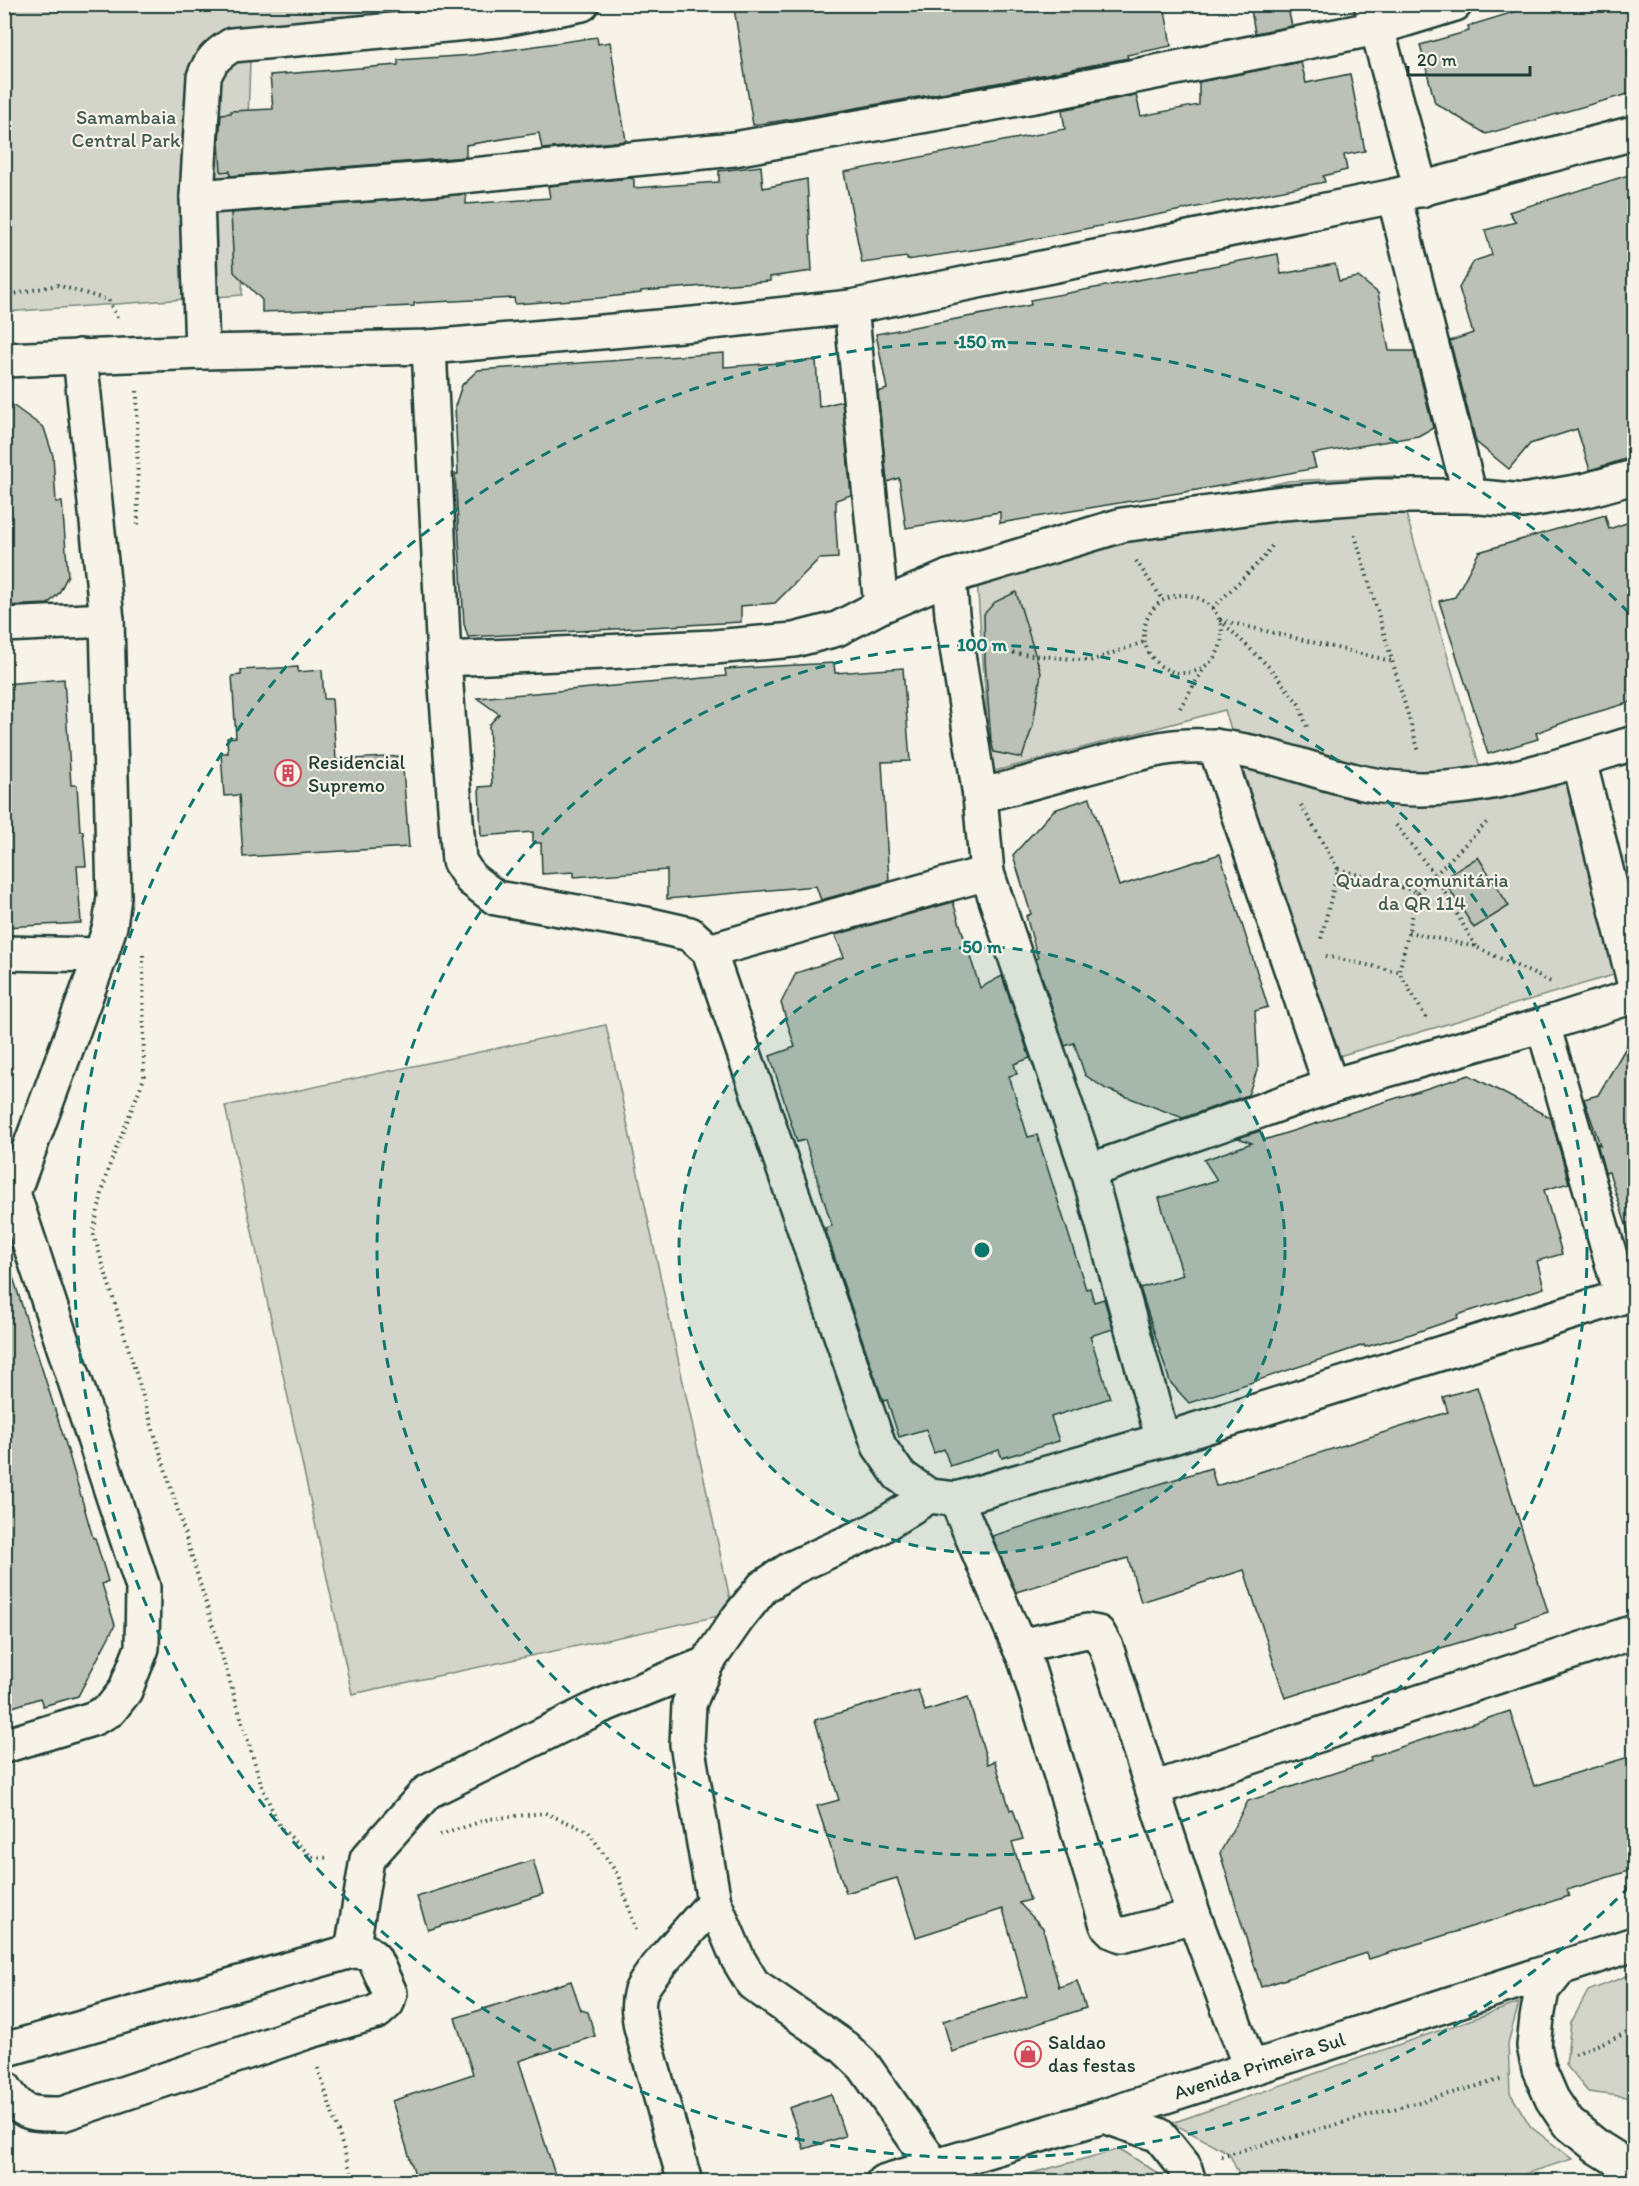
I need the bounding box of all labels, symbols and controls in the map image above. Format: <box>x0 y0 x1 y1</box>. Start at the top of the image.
scale bar <box>1408 39 1530 77</box>
text: 20 m <box>1417 49 1457 71</box>
park label: Samambaia Central Park <box>72 105 181 152</box>
text: 150 m <box>958 331 1007 353</box>
text: 100 m <box>957 634 1008 656</box>
place label: Residencial Supremo <box>308 750 406 797</box>
building icon: Residencial Supremo <box>273 758 303 788</box>
park label: Quadra comunitária da QR 114 <box>1336 868 1509 915</box>
text: 50 m <box>962 936 1003 958</box>
centre of rings <box>972 1240 992 1260</box>
street label: Avenida Primeira Sul <box>1171 2026 1348 2105</box>
place label: Saldao das festas <box>1048 2030 1136 2077</box>
shop icon: Saldao das festas <box>1013 2039 1043 2069</box>

